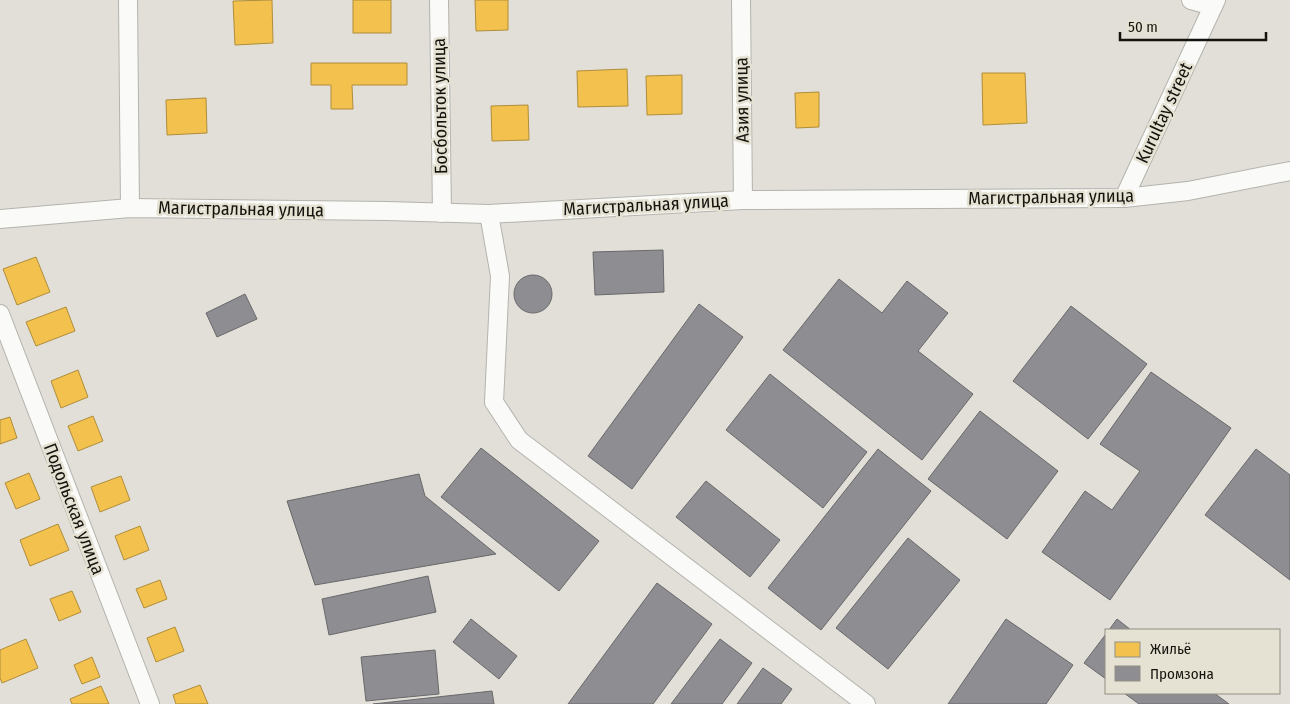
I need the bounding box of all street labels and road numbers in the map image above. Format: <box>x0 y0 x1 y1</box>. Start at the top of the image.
street label: Босбольток улица <box>428 38 452 174</box>
street label: Азия улица <box>730 57 754 143</box>
street label: Kurultay street <box>1131 59 1197 167</box>
street label: Магистральная улица <box>968 185 1134 209</box>
street label: Магистральная улица <box>563 190 730 220</box>
street label: Магистральная улица <box>158 197 324 221</box>
street label: Подольская улица <box>39 440 109 578</box>

